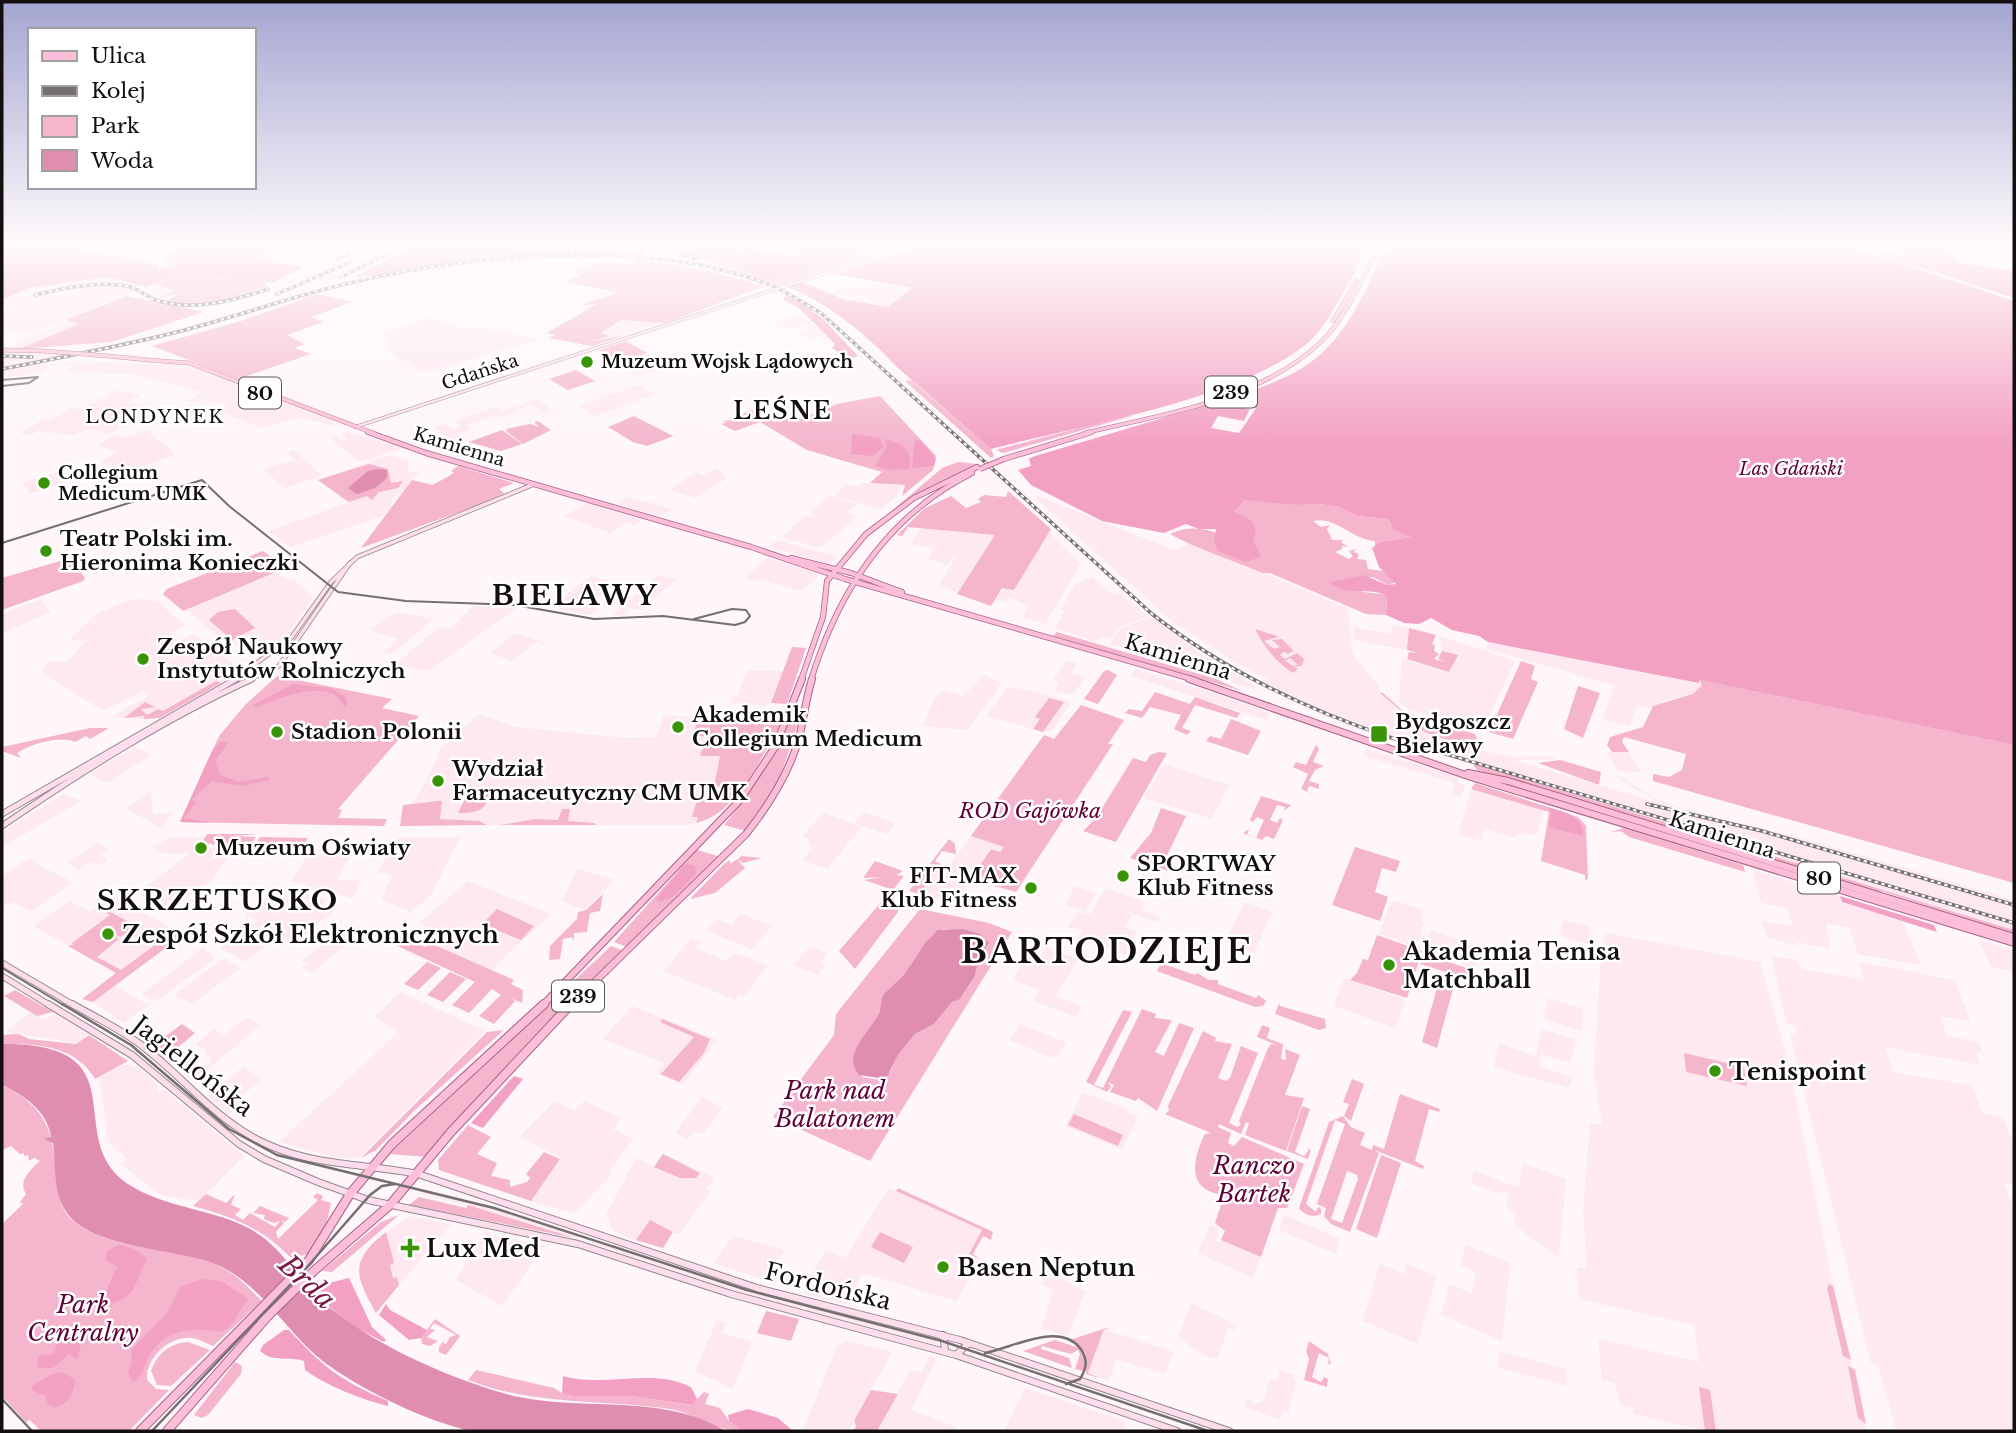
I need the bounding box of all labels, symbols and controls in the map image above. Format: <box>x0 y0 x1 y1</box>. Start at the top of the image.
legend <box>28 28 256 189</box>
text: Ulica <box>91 43 146 69</box>
text: Kolej <box>91 78 146 104</box>
text: Park <box>91 113 140 139</box>
text: Woda <box>90 148 154 174</box>
street label: Gdańska <box>439 349 521 395</box>
place label: Muzeum Wojsk Lądowych <box>601 351 853 373</box>
marker: Muzeum Wojsk Lądowych <box>579 354 595 370</box>
road number: 239 <box>1205 376 1257 408</box>
road number: 80 <box>239 378 281 408</box>
district label: LEŚNE <box>733 395 833 425</box>
district label: LONDYNEK <box>85 405 225 428</box>
street label: Kamienna <box>411 423 507 471</box>
park label: Las Gdański <box>1738 458 1844 480</box>
place label: Collegium Medicum UMK <box>58 462 208 505</box>
marker: Collegium Medicum UMK <box>36 475 52 491</box>
place label: Teatr Polski im. Hieronima Konieczki <box>60 526 299 576</box>
marker: Teatr Polski im. Hieronima Konieczki <box>38 543 54 559</box>
district label: BIELAWY <box>492 578 658 613</box>
street label: Kamienna <box>1121 628 1235 686</box>
place label: Zespół Naukowy Instytutów Rolniczych <box>157 634 406 684</box>
marker: Zespół Naukowy Instytutów Rolniczych <box>135 651 151 667</box>
place label: Akademik Collegium Medicum <box>691 702 922 752</box>
place label: Bydgoszcz Bielawy <box>1395 709 1511 759</box>
place label: Stadion Polonii <box>291 719 462 745</box>
marker: Akademik Collegium Medicum <box>670 719 686 735</box>
marker: Stadion Polonii <box>269 724 285 740</box>
marker: Bydgoszcz Bielawy <box>1369 724 1389 744</box>
place label: Wydział Farmaceutyczny CM UMK <box>451 756 748 806</box>
marker: Wydział Farmaceutyczny CM UMK <box>430 773 446 789</box>
park label: ROD Gajówka <box>958 798 1101 824</box>
street label: Kamienna <box>1666 806 1779 865</box>
place label: Muzeum Oświaty <box>215 835 411 861</box>
marker: Muzeum Oświaty <box>193 840 209 856</box>
place label: SPORTWAY Klub Fitness <box>1137 851 1276 901</box>
road number: 80 <box>1798 862 1840 894</box>
place label: FIT-MAX Klub Fitness <box>880 863 1018 913</box>
marker: SPORTWAY Klub Fitness <box>1115 868 1131 884</box>
marker: FIT-MAX Klub Fitness <box>1023 880 1039 896</box>
district label: SKRZETUSKO <box>97 883 339 918</box>
place label: Zespół Szkół Elektronicznych <box>122 920 499 949</box>
marker: Zespół Szkół Elektronicznych <box>100 926 116 942</box>
district label: BARTODZIEJE <box>961 931 1253 972</box>
place label: Akademia Tenisa Matchball <box>1402 937 1621 994</box>
marker: Akademia Tenisa Matchball <box>1381 957 1397 973</box>
road number: 239 <box>552 980 604 1012</box>
street label: Jagiellońska <box>125 1008 260 1123</box>
place label: Tenispoint <box>1729 1057 1867 1086</box>
marker: Tenispoint <box>1707 1063 1723 1079</box>
park label: Park nad Balatonem <box>774 1076 895 1133</box>
park label: Ranczo Bartek <box>1212 1151 1295 1208</box>
place label: Lux Med <box>426 1234 541 1263</box>
marker: Lux Med <box>400 1238 420 1258</box>
water label: Brda <box>271 1246 343 1317</box>
place label: Basen Neptun <box>957 1253 1136 1282</box>
street label: Fordońska <box>762 1256 895 1316</box>
marker: Basen Neptun <box>935 1259 951 1275</box>
park label: Park Centralny <box>27 1290 139 1347</box>

